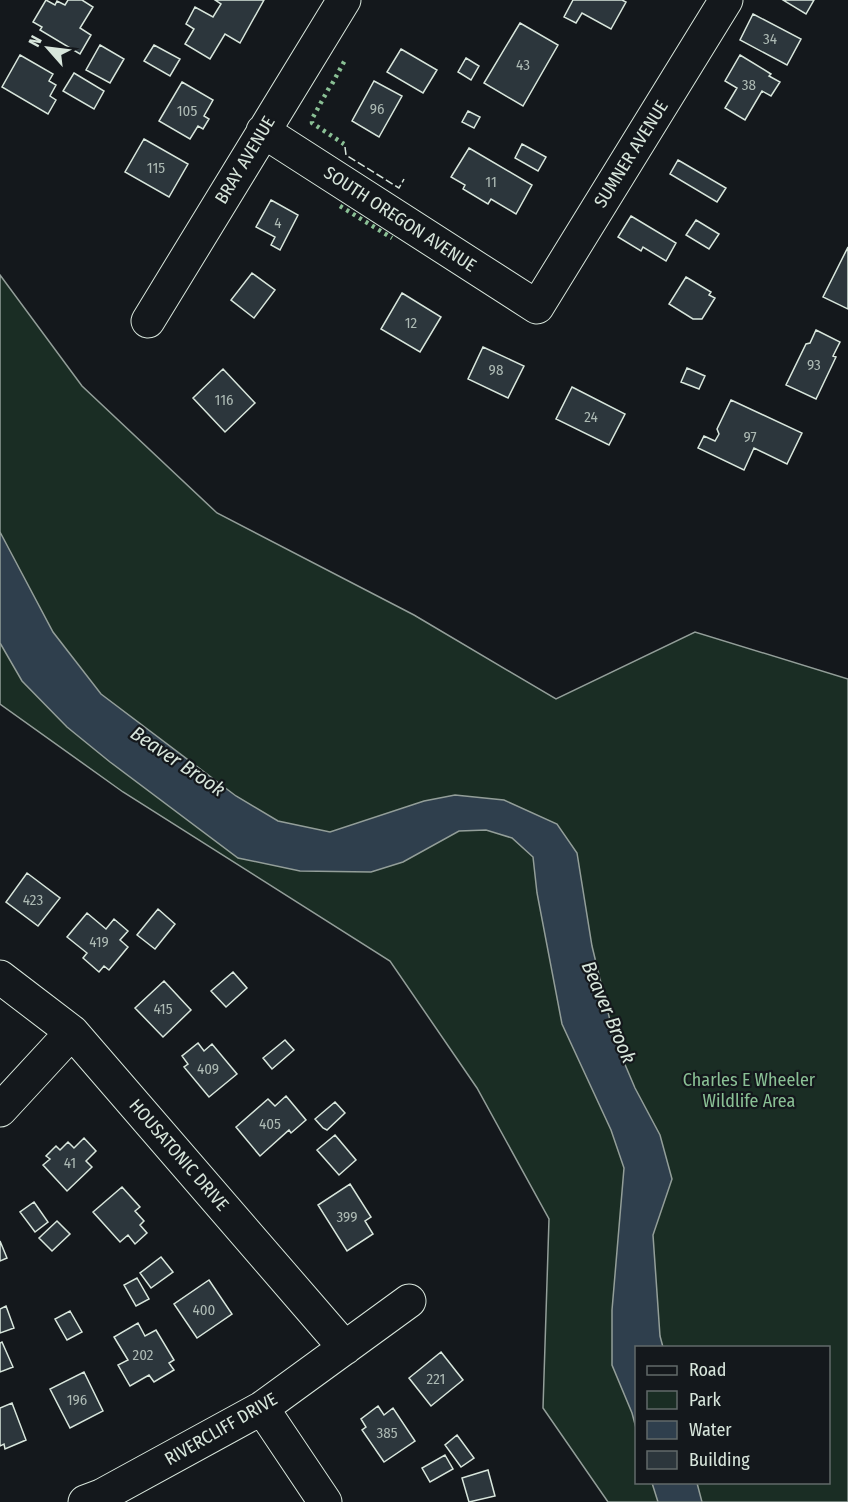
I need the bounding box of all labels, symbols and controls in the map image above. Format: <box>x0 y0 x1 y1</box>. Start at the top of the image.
north arrow <box>18 18 78 78</box>
house number: 34 <box>763 30 777 48</box>
text: N <box>25 32 46 50</box>
house number: 43 <box>516 56 530 74</box>
house number: 38 <box>742 76 756 94</box>
street label: SUMNER AVENUE <box>589 96 673 212</box>
house number: 96 <box>370 100 384 118</box>
house number: 105 <box>177 102 197 120</box>
street label: BRAY AVENUE <box>210 112 280 208</box>
house number: 115 <box>147 159 165 177</box>
street label: SOUTH OREGON AVENUE <box>320 162 480 276</box>
house number: 11 <box>485 173 497 191</box>
house number: 4 <box>274 214 282 232</box>
house number: 12 <box>405 314 418 332</box>
house number: 93 <box>807 356 821 374</box>
house number: 98 <box>489 361 503 379</box>
house number: 116 <box>215 391 233 409</box>
house number: 24 <box>584 408 598 426</box>
house number: 97 <box>743 428 757 446</box>
water label: Beaver Brook <box>126 721 230 801</box>
house number: 423 <box>23 891 43 909</box>
house number: 419 <box>89 933 109 951</box>
water label: Beaver Brook <box>577 957 641 1067</box>
house number: 415 <box>153 1000 173 1018</box>
house number: 409 <box>197 1060 219 1078</box>
park label: Charles E Wheeler Wildlife Area <box>683 1069 816 1112</box>
street label: HOUSATONIC DRIVE <box>125 1095 233 1215</box>
house number: 405 <box>259 1115 281 1133</box>
house number: 41 <box>64 1154 76 1172</box>
house number: 399 <box>336 1208 358 1226</box>
house number: 400 <box>193 1301 215 1319</box>
house number: 202 <box>133 1346 154 1364</box>
legend <box>635 1346 830 1484</box>
text: Road <box>689 1359 726 1381</box>
house number: 221 <box>427 1370 445 1388</box>
street label: RIVERCLIFF DRIVE <box>161 1388 281 1470</box>
text: Park <box>689 1389 722 1411</box>
house number: 196 <box>67 1391 87 1409</box>
text: Water <box>689 1419 732 1441</box>
house number: 385 <box>376 1424 398 1442</box>
text: Building <box>689 1449 750 1471</box>

